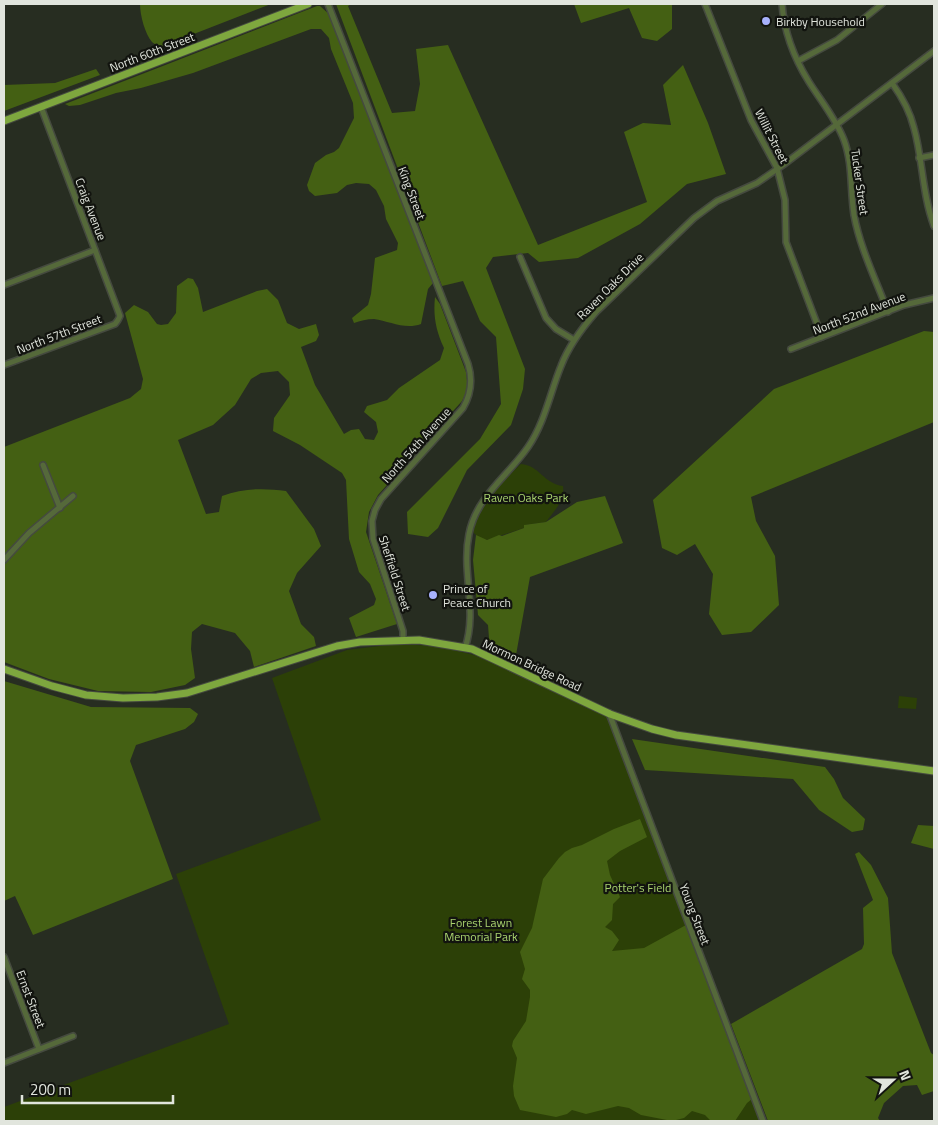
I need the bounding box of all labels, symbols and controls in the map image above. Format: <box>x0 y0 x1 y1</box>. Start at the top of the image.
place label: Birkby Household <box>776 12 865 31</box>
marker: Birkby Household <box>760 15 772 27</box>
street label: North 60th Street <box>107 27 198 77</box>
street label: Willit Street <box>750 105 794 167</box>
street label: Tucker Street <box>846 148 874 217</box>
street label: King Street <box>393 164 431 223</box>
street label: Craig Avenue <box>70 175 112 243</box>
street label: Raven Oaks Drive <box>572 248 648 324</box>
street label: North 52nd Avenue <box>810 287 908 339</box>
street label: North 57th Street <box>14 309 105 359</box>
street label: North 54th Avenue <box>377 403 455 487</box>
park label: Raven Oaks Park <box>483 488 569 507</box>
street label: Sheffield Street <box>374 533 416 614</box>
place label: Prince of Peace Church <box>443 579 511 612</box>
marker: Prince of Peace Church <box>427 589 439 601</box>
street label: Mormon Bridge Road <box>479 634 585 696</box>
park label: Potter's Field <box>605 878 671 897</box>
street label: Young Street <box>675 880 716 948</box>
park label: Forest Lawn Memorial Park <box>444 913 518 946</box>
street label: Ernst Street <box>11 967 51 1031</box>
north arrow <box>868 1055 918 1105</box>
text: N <box>894 1067 917 1083</box>
scale bar <box>22 1072 174 1104</box>
text: 200 m <box>30 1078 71 1101</box>

